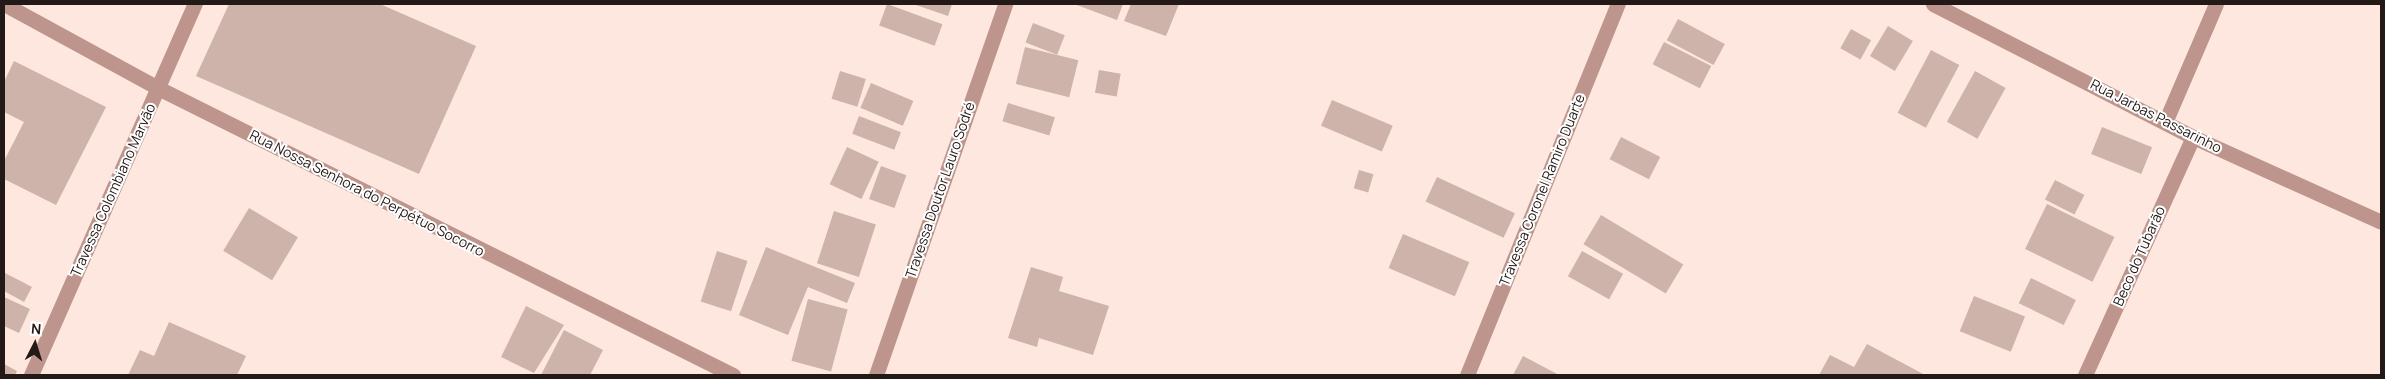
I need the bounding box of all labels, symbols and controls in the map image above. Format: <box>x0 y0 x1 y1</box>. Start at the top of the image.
street label: Rua Jarbas Passarinho <box>2088 76 2224 156</box>
street label: Travessa Coronel Ramiro Duarte <box>1496 91 1588 289</box>
street label: Travessa Doutor Lauro Sodré <box>902 100 978 280</box>
street label: Travessa Colombiano Marvão <box>67 101 159 279</box>
street label: Rua Nossa Senhora do Perpétuo Socorro <box>247 126 487 260</box>
street label: Beco do Tubarão <box>2109 203 2169 309</box>
north arrow <box>10 319 60 369</box>
text: N <box>31 319 42 338</box>

